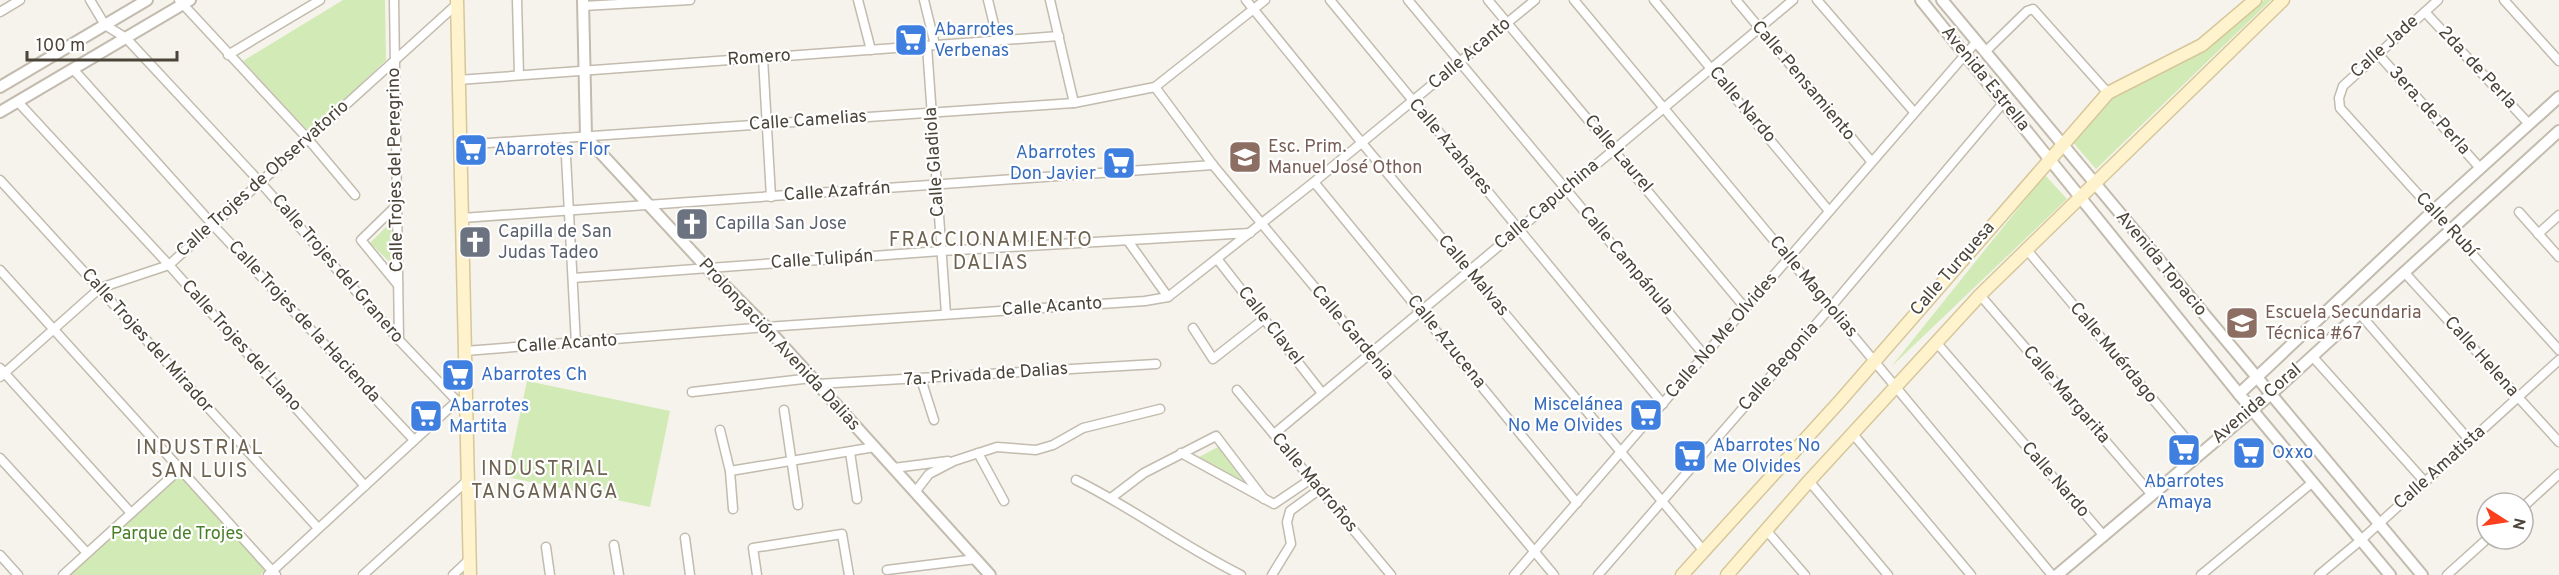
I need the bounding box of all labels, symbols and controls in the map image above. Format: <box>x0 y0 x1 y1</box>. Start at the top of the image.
street label: Calle Jade <box>2346 10 2424 84</box>
street label: Calle Acanto <box>1424 13 1516 95</box>
street label: Calle Pensamiento <box>1746 16 1860 146</box>
place label: Abarrotes Verbenas <box>934 19 1014 63</box>
supermarket icon: Abarrotes Verbenas <box>893 22 929 58</box>
street label: Avenida Estrella <box>1936 22 2034 136</box>
street label: 2da. de Perla <box>2433 22 2521 114</box>
scale bar <box>27 24 177 62</box>
text: 100 m <box>36 35 85 58</box>
street label: Romero <box>727 44 791 72</box>
street label: Calle Nardo <box>1703 62 1781 148</box>
street label: 3era. de Perla <box>2383 62 2475 160</box>
street label: Calle Trojes del Peregrino <box>383 67 409 273</box>
street label: Calle Azahares <box>1403 94 1497 200</box>
street label: Calle Trojes de Observatorio <box>172 95 354 263</box>
street label: Calle Camelias <box>748 105 868 137</box>
street label: Calle Gladiola <box>920 106 950 218</box>
street label: Calle Laurel <box>1579 110 1657 198</box>
supermarket icon: Abarrotes Flor <box>453 132 489 168</box>
place label: Esc. Prim. Manuel José Othon <box>1268 136 1422 180</box>
place label: Abarrotes Flor <box>494 139 610 162</box>
school or university icon: Esc. Prim. Manuel José Othon <box>1227 139 1263 175</box>
place label: Abarrotes Don Javier <box>1010 142 1096 186</box>
supermarket icon: Abarrotes Don Javier <box>1101 145 1137 181</box>
street label: Calle Capuchina <box>1490 155 1604 255</box>
street label: Calle Azafrán <box>783 177 891 207</box>
street label: Calle Rubí <box>2410 188 2483 264</box>
street label: Calle Trojes del Granero <box>266 190 408 348</box>
street label: Calle Campánula <box>1574 202 1678 320</box>
church icon: Capilla San Jose <box>674 206 710 242</box>
street label: Avenida Topacio <box>2110 207 2212 321</box>
place label: Capilla San Jose <box>715 213 847 236</box>
street label: Calle Turquesa <box>1906 217 2000 321</box>
place label: Capilla de San Judas Tadeo <box>498 221 612 265</box>
church icon: Capilla de San Judas Tadeo <box>457 224 493 260</box>
district label: FRACCIONAMIENTO DALIAS <box>889 228 1093 277</box>
street label: Calle Malvas <box>1432 231 1514 321</box>
street label: Calle Magnolias <box>1764 231 1862 343</box>
street label: Calle Trojes de la Hacienda <box>223 236 385 408</box>
street label: Calle Tulipán <box>770 245 874 275</box>
street label: Prolongación Avenida Dalias <box>693 254 865 436</box>
street label: Calle Trojes del Mirador <box>76 264 218 418</box>
street label: Calle No Me Olvides <box>1661 268 1783 404</box>
street label: Calle Trojes del Llano <box>176 275 306 417</box>
street label: Calle Gardenia <box>1306 281 1398 385</box>
street label: Calle Clavel <box>1232 282 1308 370</box>
street label: Calle Azucena <box>1401 291 1491 393</box>
street label: Calle Acanto <box>1001 292 1103 322</box>
street label: Calle Muérdago <box>2064 298 2162 408</box>
place label: Escuela Secundaria Técnica #67 <box>2265 302 2421 346</box>
school or university icon: Escuela Secundaria Técnica #67 <box>2224 305 2260 341</box>
street label: Calle Helena <box>2439 312 2523 402</box>
street label: Calle Begonia <box>1734 318 1824 416</box>
street label: Calle Acanto <box>516 329 618 359</box>
street label: Calle Margarita <box>2017 341 2115 449</box>
supermarket icon: Abarrotes Ch <box>440 357 476 393</box>
street label: 7a. Privada de Dalias <box>903 358 1069 392</box>
street label: Avenida Coral <box>2207 359 2307 449</box>
place label: Abarrotes Ch <box>481 364 587 387</box>
place label: Miscelánea No Me Olvides <box>1508 394 1623 438</box>
place label: Abarrotes Martita <box>449 395 529 439</box>
supermarket icon: Miscelánea No Me Olvides <box>1628 397 1664 433</box>
supermarket icon: Abarrotes Martita <box>408 398 444 434</box>
street label: Calle Amatista <box>2389 421 2491 515</box>
street label: Calle Madroños <box>1266 428 1362 538</box>
supermarket icon: Abarrotes Amaya <box>2166 432 2202 468</box>
place label: Abarrotes No Me Olvides <box>1713 435 1820 479</box>
supermarket icon: Oxxo <box>2231 435 2267 471</box>
district label: INDUSTRIAL SAN LUIS <box>136 436 264 485</box>
street label: Calle Nardo <box>2016 437 2094 523</box>
supermarket icon: Abarrotes No Me Olvides <box>1672 438 1708 474</box>
place label: Oxxo <box>2272 442 2313 465</box>
district label: INDUSTRIAL TANGAMANGA <box>471 457 619 506</box>
place label: Abarrotes Amaya <box>2144 471 2224 515</box>
north arrow <box>2475 491 2535 551</box>
text: N <box>2507 516 2529 531</box>
park label: Parque de Trojes <box>111 523 243 546</box>

